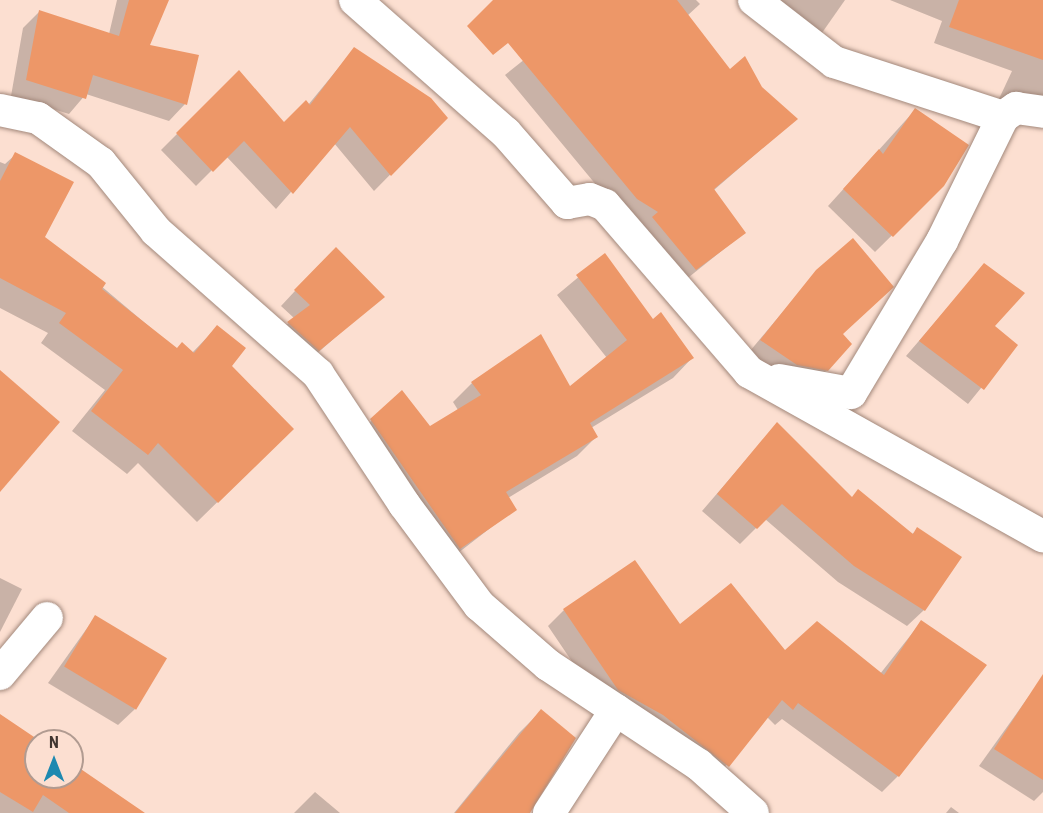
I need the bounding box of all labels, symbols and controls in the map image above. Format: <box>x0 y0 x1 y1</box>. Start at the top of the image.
north arrow <box>24 729 84 789</box>
text: N <box>49 733 59 752</box>

